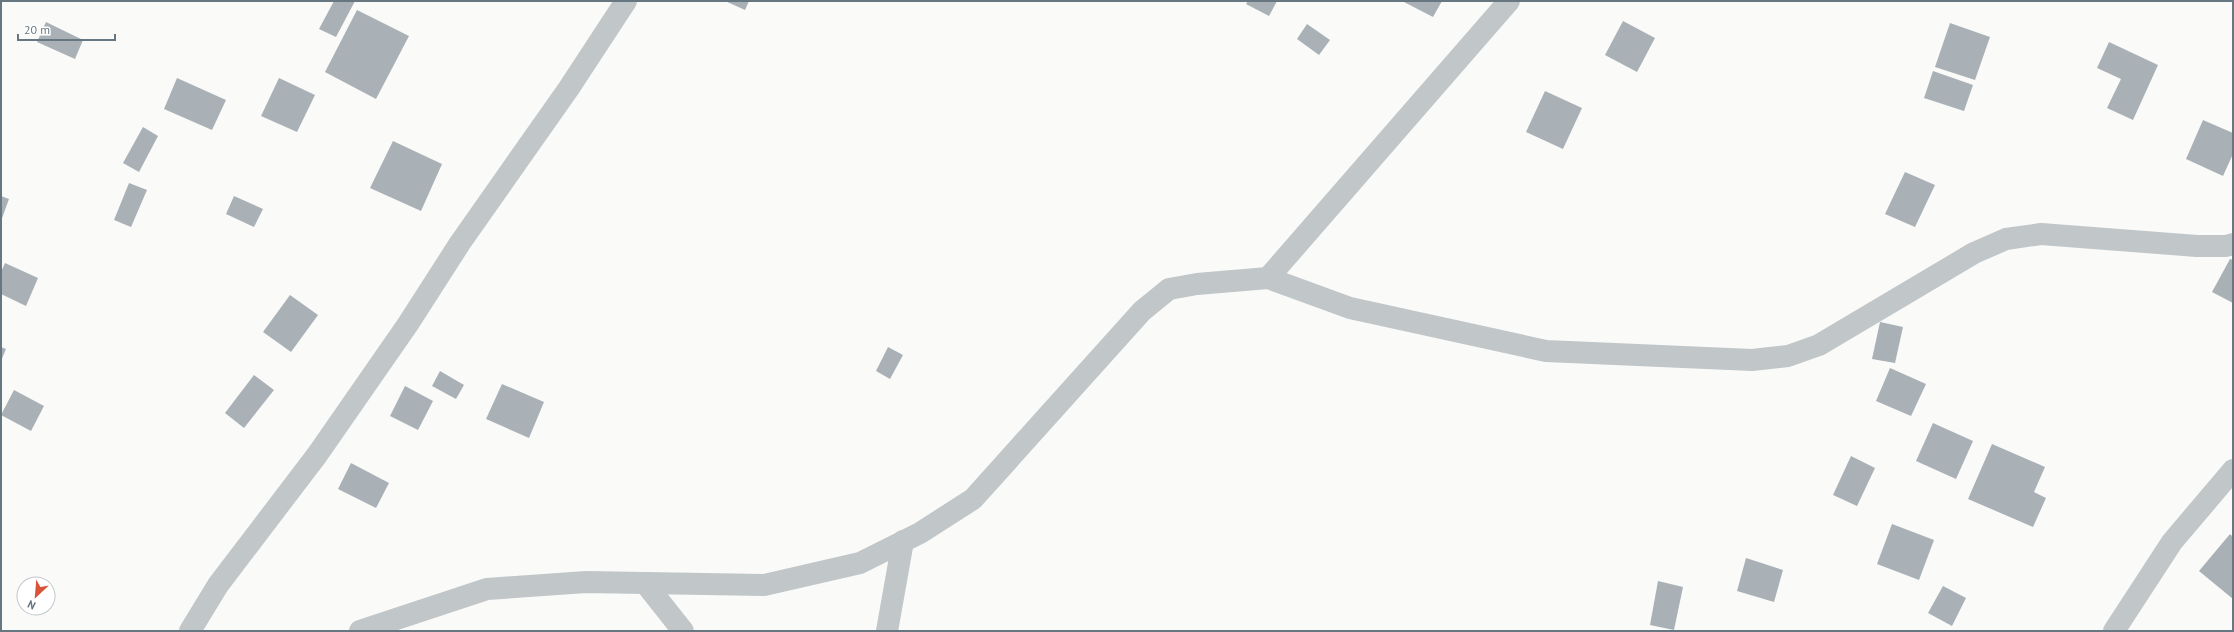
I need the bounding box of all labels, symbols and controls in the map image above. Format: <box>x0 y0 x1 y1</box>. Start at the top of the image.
scale bar <box>18 16 115 42</box>
text: 20 m <box>24 22 50 37</box>
north arrow <box>16 576 56 616</box>
text: N <box>25 597 38 613</box>

